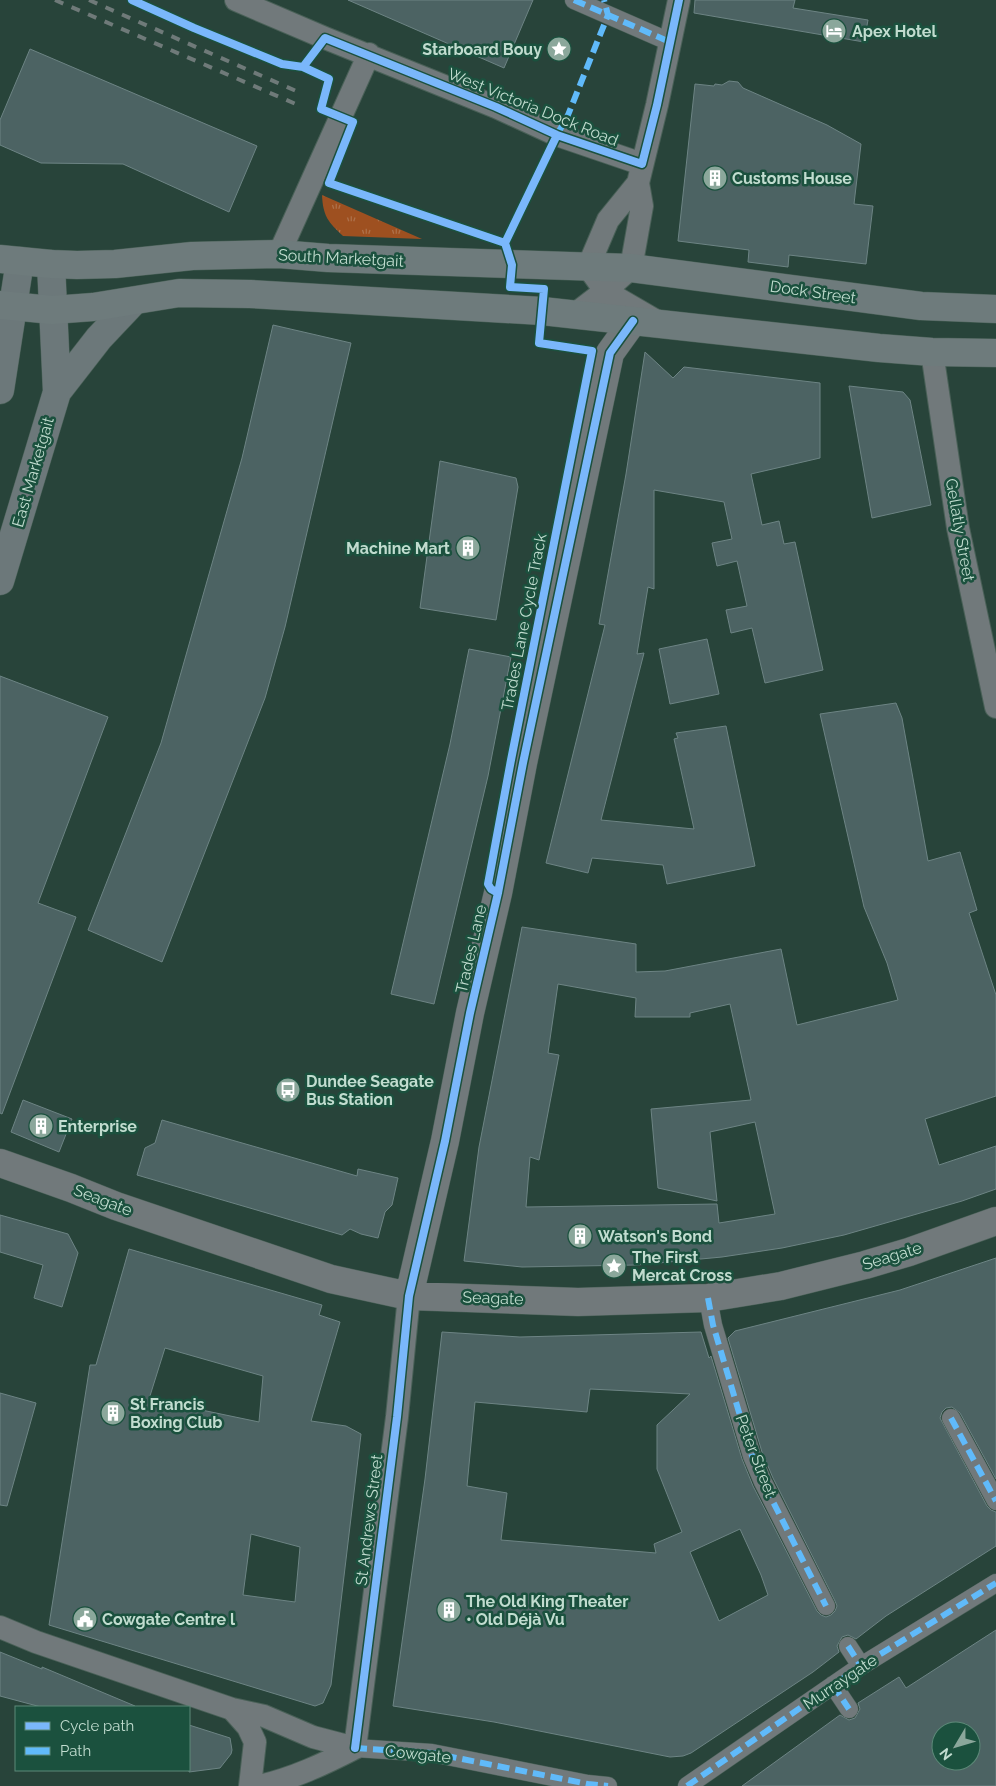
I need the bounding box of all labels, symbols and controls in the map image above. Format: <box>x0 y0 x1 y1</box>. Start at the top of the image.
hotel icon: Apex Hotel <box>821 18 847 44</box>
place label: Apex Hotel <box>852 22 937 41</box>
place icon: Starboard Bouy <box>546 36 572 62</box>
place label: Starboard Bouy <box>422 40 542 59</box>
street label: West Victoria Dock Road <box>445 64 621 150</box>
building icon: Customs House <box>702 165 728 191</box>
place label: Customs House <box>732 169 852 188</box>
street label: South Marketgait <box>278 245 405 271</box>
street label: Dock Street <box>769 277 858 308</box>
street label: East Marketgait <box>8 414 58 529</box>
street label: Gellatly Street <box>942 477 979 584</box>
street label: Trades Lane Cycle Track <box>498 531 551 712</box>
building icon: Machine Mart <box>455 535 481 561</box>
place label: Machine Mart <box>346 539 450 558</box>
street label: Trades Lane <box>452 903 490 995</box>
place label: Dundee Seagate Bus Station <box>306 1072 434 1109</box>
bus stop icon: Dundee Seagate Bus Station <box>275 1077 301 1103</box>
building icon: Enterprise <box>28 1113 54 1139</box>
place label: Enterprise <box>58 1117 137 1136</box>
street label: Seagate <box>71 1180 135 1220</box>
building icon: Watson's Bond <box>567 1223 593 1249</box>
place label: Watson's Bond <box>598 1227 712 1246</box>
street label: Seagate <box>860 1238 924 1274</box>
place label: The First Mercat Cross <box>632 1248 732 1285</box>
place icon: The First Mercat Cross <box>601 1253 627 1279</box>
street label: Seagate <box>462 1287 524 1309</box>
place label: St Francis Boxing Club <box>130 1395 223 1432</box>
building icon: St Francis Boxing Club <box>100 1400 126 1426</box>
street label: Peter Street <box>731 1412 781 1501</box>
street label: St Andrews Street <box>352 1453 387 1587</box>
place label: The Old King Theater • Old Déjà Vu <box>466 1592 628 1629</box>
building icon: The Old King Theater • Old Déjà Vu <box>436 1597 462 1623</box>
public building icon: Cowgate Centre l <box>72 1606 98 1632</box>
place label: Cowgate Centre l <box>102 1610 236 1629</box>
street label: Murraygate <box>800 1650 880 1714</box>
legend <box>15 1706 190 1771</box>
text: Cycle path <box>60 1717 134 1735</box>
north arrow <box>931 1721 981 1771</box>
street label: Cowgate <box>384 1741 452 1767</box>
text: Path <box>60 1742 91 1760</box>
text: N <box>936 1745 955 1763</box>

